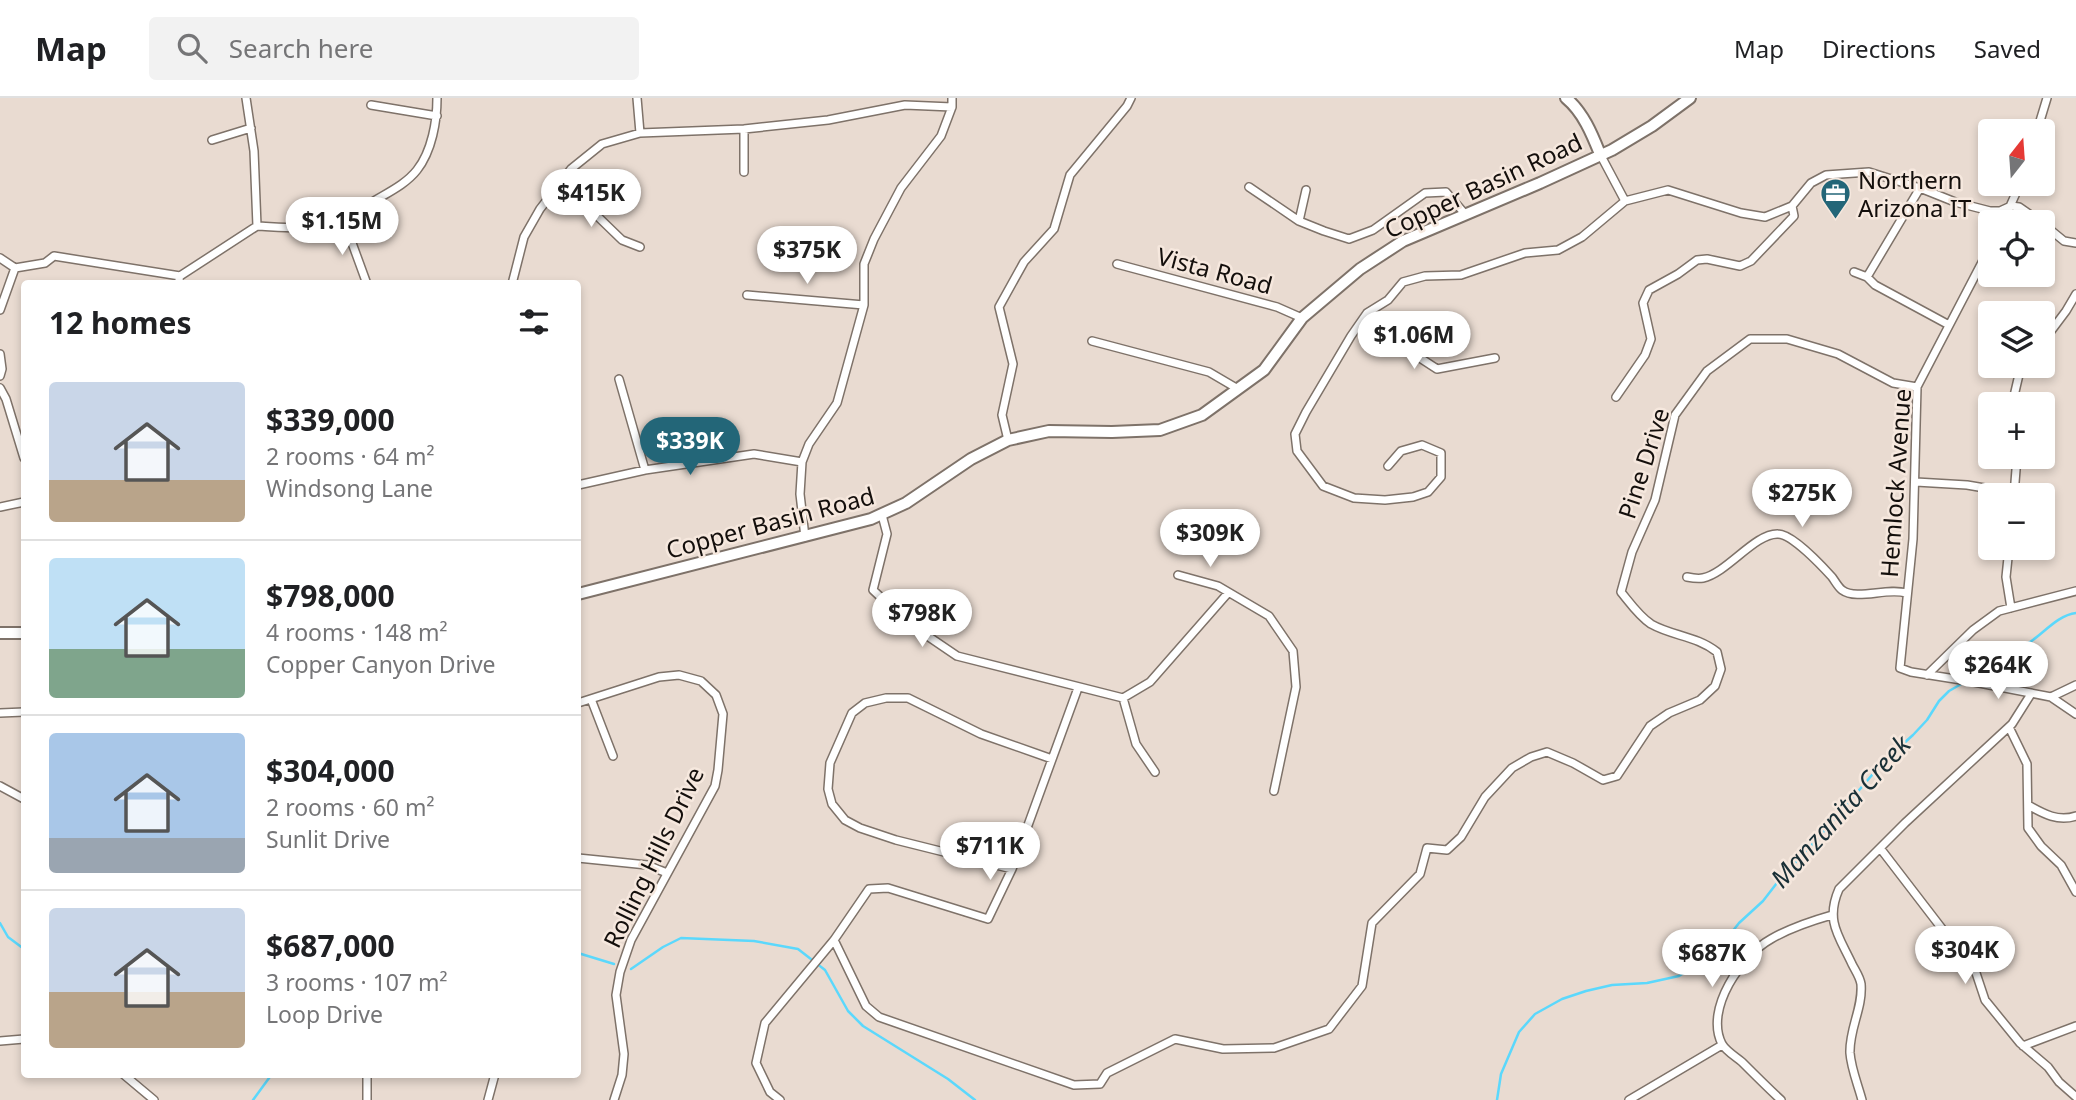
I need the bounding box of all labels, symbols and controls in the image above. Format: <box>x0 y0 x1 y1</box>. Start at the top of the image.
search box <box>149 17 639 80</box>
text: Map <box>35 26 107 71</box>
icon: search <box>173 29 211 67</box>
text: Search here <box>229 30 373 66</box>
text: Map <box>1734 32 1784 65</box>
text: Directions <box>1822 32 1936 65</box>
text: Saved <box>1974 32 2041 65</box>
north arrow <box>1978 119 2054 196</box>
map controls <box>1978 119 2055 560</box>
street label: Copper Basin Road <box>1379 125 1587 245</box>
place label: Northern Arizona IT <box>1858 163 1972 224</box>
pin: $415K <box>542 170 640 229</box>
text: $415K <box>557 176 625 208</box>
office icon: Northern Arizona IT <box>1818 176 1852 220</box>
pin: $1.15M <box>285 198 399 257</box>
text: $1.15M <box>302 204 382 236</box>
button: locate <box>1978 210 2055 287</box>
pin: $375K <box>758 226 856 286</box>
text: $375K <box>773 233 841 265</box>
street label: Vista Road <box>1154 239 1276 301</box>
button: layers <box>1978 301 2055 378</box>
text: 12 homes <box>49 302 192 343</box>
icon: filters <box>515 303 553 341</box>
pin: $1.06M <box>1357 312 1471 371</box>
text: $1.06M <box>1374 318 1454 350</box>
street label: Hemlock Avenue <box>1872 387 1918 579</box>
button: + <box>1978 392 2055 469</box>
text: $339,000 <box>266 399 395 440</box>
street label: Pine Drive <box>1610 403 1676 523</box>
icon: home <box>105 410 189 494</box>
pin: $339K <box>641 418 739 477</box>
text: $339K <box>656 424 724 456</box>
text: 2 rooms · 64 m² <box>266 440 435 472</box>
pin: $275K <box>1753 470 1851 529</box>
text: Windsong Lane <box>266 472 433 504</box>
text: $275K <box>1768 476 1836 508</box>
street label: Copper Basin Road <box>662 478 878 566</box>
button: − <box>1978 483 2055 560</box>
pin: $309K <box>1161 510 1259 569</box>
text: $309K <box>1176 516 1244 548</box>
text: $798,000 <box>266 575 395 616</box>
icon: home <box>105 586 189 670</box>
pin: $798K <box>873 589 971 649</box>
text: $798K <box>888 596 956 628</box>
text: 4 rooms · 148 m² <box>266 616 448 648</box>
pin: $264K <box>1949 642 2047 701</box>
text: Copper Canyon Drive <box>266 648 496 680</box>
text: $264K <box>1964 648 2032 680</box>
water label: Manzanita Creek <box>1762 726 1919 895</box>
text: $304,000 <box>266 750 395 791</box>
icon: home <box>105 761 189 845</box>
street label: Rolling Hills Drive <box>595 761 711 953</box>
text: 2 rooms · 60 m² <box>266 791 435 823</box>
pin: $711K <box>941 822 1039 882</box>
text: Sunlit Drive <box>266 823 390 855</box>
text: $711K <box>956 829 1024 861</box>
text: $687,000 <box>266 925 395 966</box>
pin: $304K <box>1916 926 2014 986</box>
pin: $687K <box>1663 930 1761 989</box>
text: $304K <box>1931 933 1999 965</box>
icon: home <box>105 936 189 1020</box>
text: $687K <box>1678 936 1746 968</box>
text: 3 rooms · 107 m² <box>266 966 448 998</box>
text: Loop Drive <box>266 998 383 1030</box>

